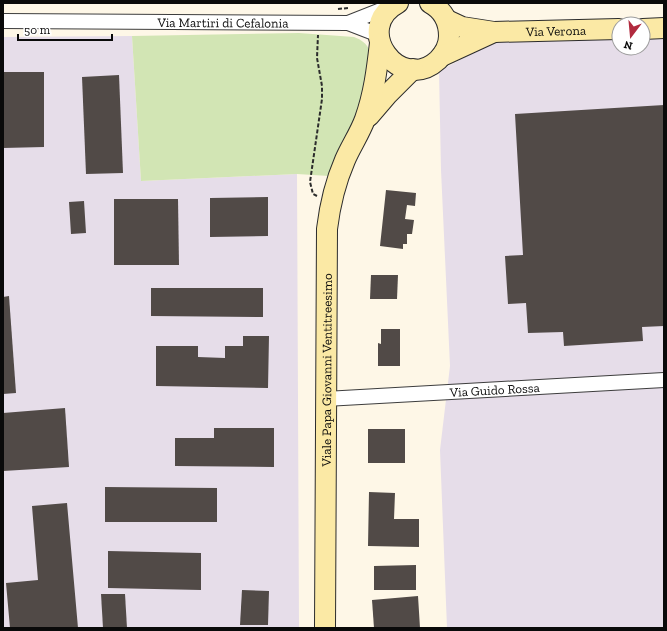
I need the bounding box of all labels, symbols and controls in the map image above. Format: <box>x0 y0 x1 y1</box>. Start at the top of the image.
street label: Via Martiri di Cefalonia <box>157 15 289 31</box>
scale bar <box>18 16 112 42</box>
north arrow <box>611 16 651 56</box>
text: 50 m <box>24 23 51 37</box>
street label: Via Verona <box>525 23 587 39</box>
text: N <box>622 38 634 53</box>
street label: Viale Papa Giovanni Ventitreesimo <box>319 273 335 468</box>
street label: Via Guido Rossa <box>448 380 541 400</box>

